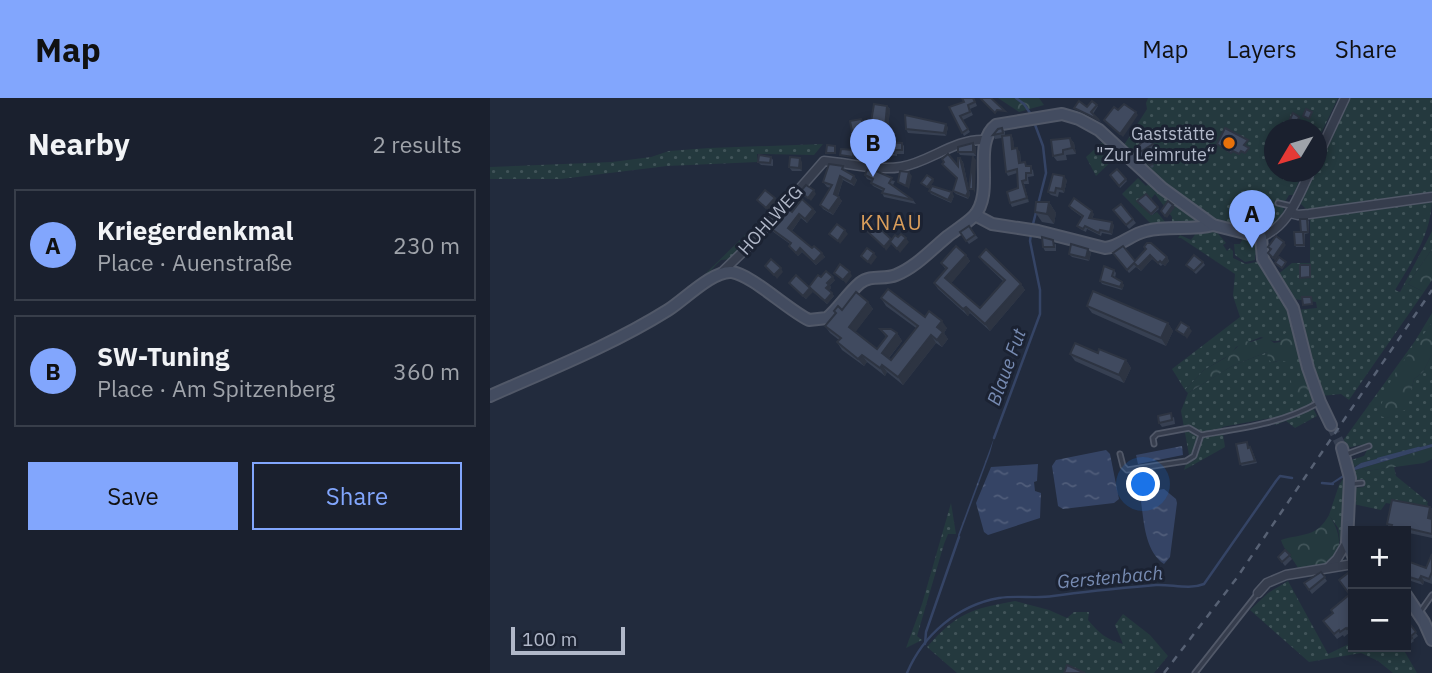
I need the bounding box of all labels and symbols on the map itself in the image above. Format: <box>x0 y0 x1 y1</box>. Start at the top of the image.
pin: B <box>850 119 896 177</box>
north arrow <box>1264 119 1327 182</box>
place label: Gaststätte "Zur Leimrute“ <box>1096 122 1215 166</box>
marker: Gaststätte "Zur Leimrute“ <box>1221 135 1237 151</box>
street label: HOHLWEG <box>733 180 807 260</box>
pin: A <box>1229 190 1275 248</box>
district label: KNAU <box>860 208 924 236</box>
water label: Blaue Fut <box>981 325 1031 408</box>
your location <box>1126 467 1160 501</box>
water label: Gerstenbach <box>1056 560 1164 594</box>
scale bar <box>511 624 625 656</box>

